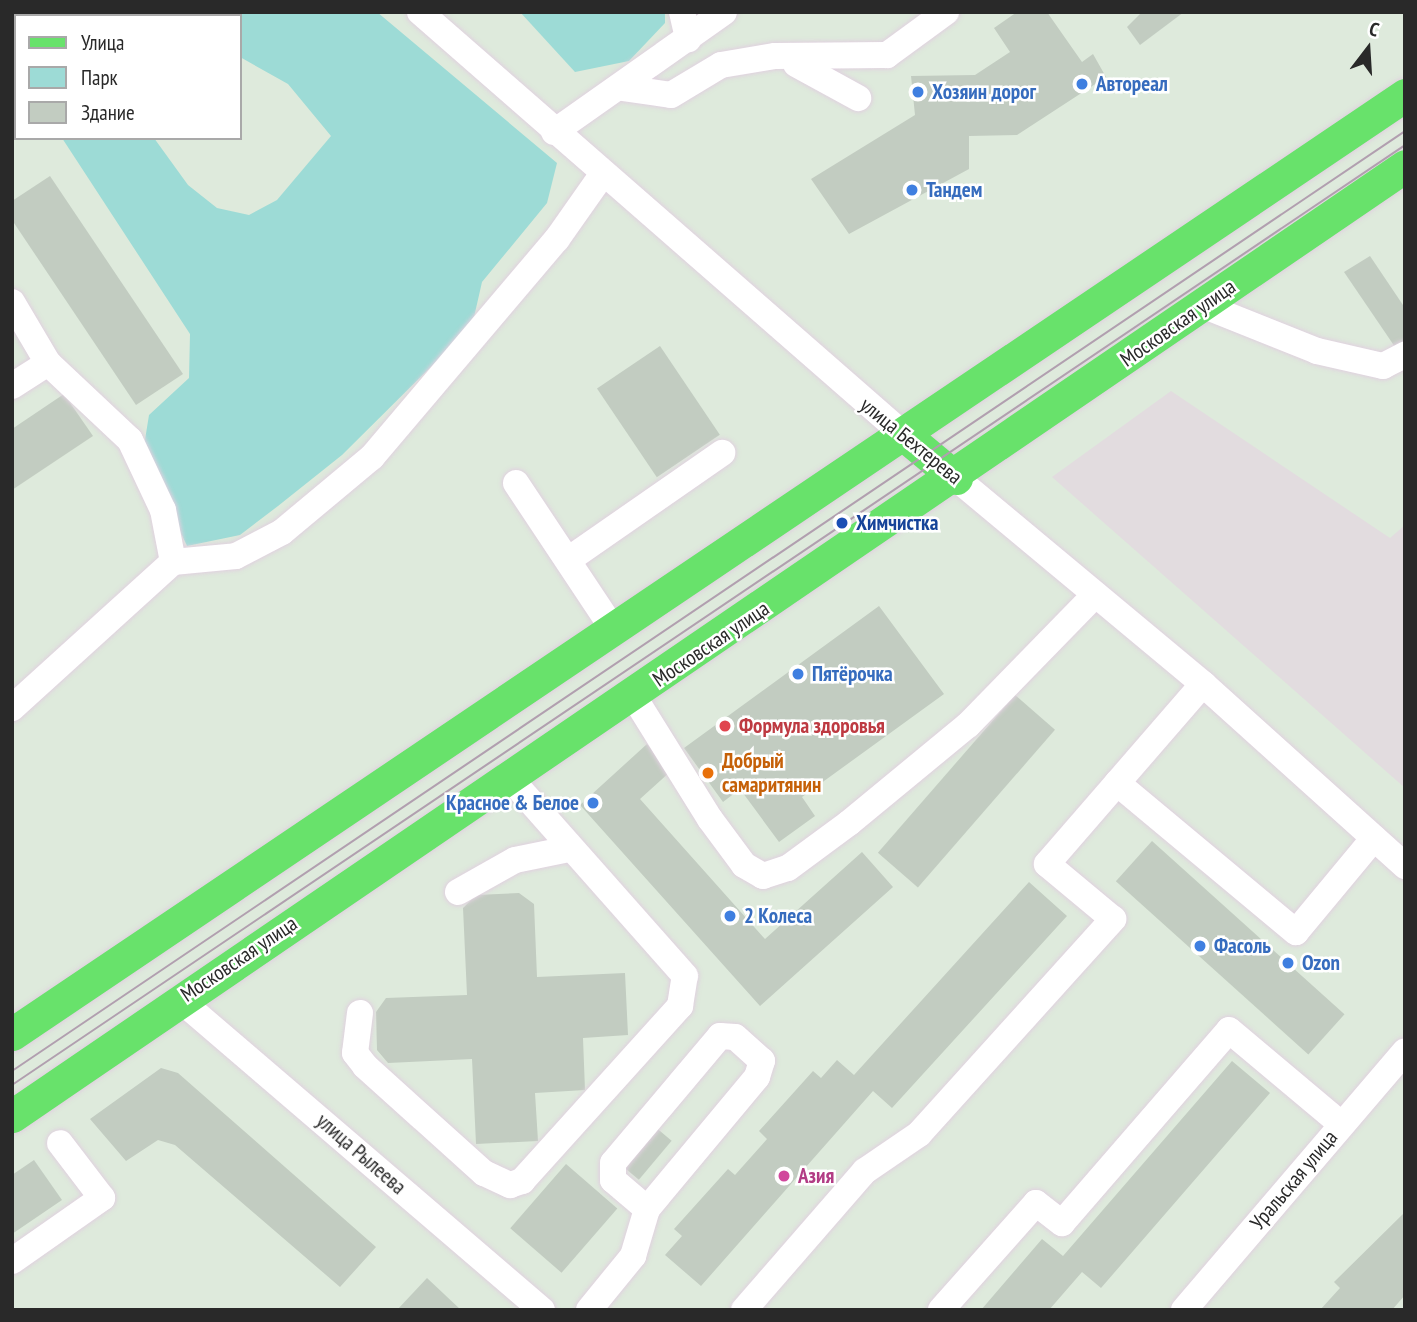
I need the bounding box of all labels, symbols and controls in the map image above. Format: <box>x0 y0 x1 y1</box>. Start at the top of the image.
legend <box>14 14 242 140</box>
north arrow <box>1333 14 1403 84</box>
text: С <box>1366 16 1382 42</box>
text: Улица <box>81 29 124 56</box>
text: Парк <box>81 64 118 91</box>
place label: Автореал <box>1096 71 1168 97</box>
marker: Автореал <box>1074 76 1090 92</box>
place label: Хозяин дорог <box>932 79 1036 105</box>
marker: Хозяин дорог <box>910 84 926 100</box>
text: Здание <box>81 99 135 126</box>
place label: Тандем <box>926 177 982 203</box>
marker: Тандем <box>904 182 920 198</box>
street label: Московская улица <box>1115 274 1241 372</box>
street label: улица Бехтерева <box>855 392 967 490</box>
place label: Химчистка <box>856 510 938 536</box>
marker: Химчистка <box>834 515 850 531</box>
street label: Московская улица <box>648 596 774 692</box>
place label: Пятёрочка <box>812 661 893 687</box>
marker: Пятёрочка <box>790 666 806 682</box>
place label: Формула здоровья <box>739 713 885 739</box>
marker: Формула здоровья <box>717 718 733 734</box>
place label: Добрый самаритянин <box>722 748 821 798</box>
marker: Добрый самаритянин <box>700 765 716 781</box>
place label: Красное & Белое <box>446 790 579 816</box>
marker: Красное & Белое <box>585 795 601 811</box>
place label: 2 Колеса <box>744 903 812 929</box>
marker: 2 Колеса <box>722 908 738 924</box>
street label: Московская улица <box>176 911 302 1007</box>
place label: Фасоль <box>1214 933 1271 959</box>
marker: Фасоль <box>1192 938 1208 954</box>
place label: Ozon <box>1302 950 1340 976</box>
marker: Ozon <box>1280 955 1296 971</box>
street label: улица Рылеева <box>311 1108 411 1200</box>
street label: Уральская улица <box>1245 1125 1343 1235</box>
place label: Азия <box>798 1163 834 1189</box>
marker: Азия <box>776 1168 792 1184</box>

